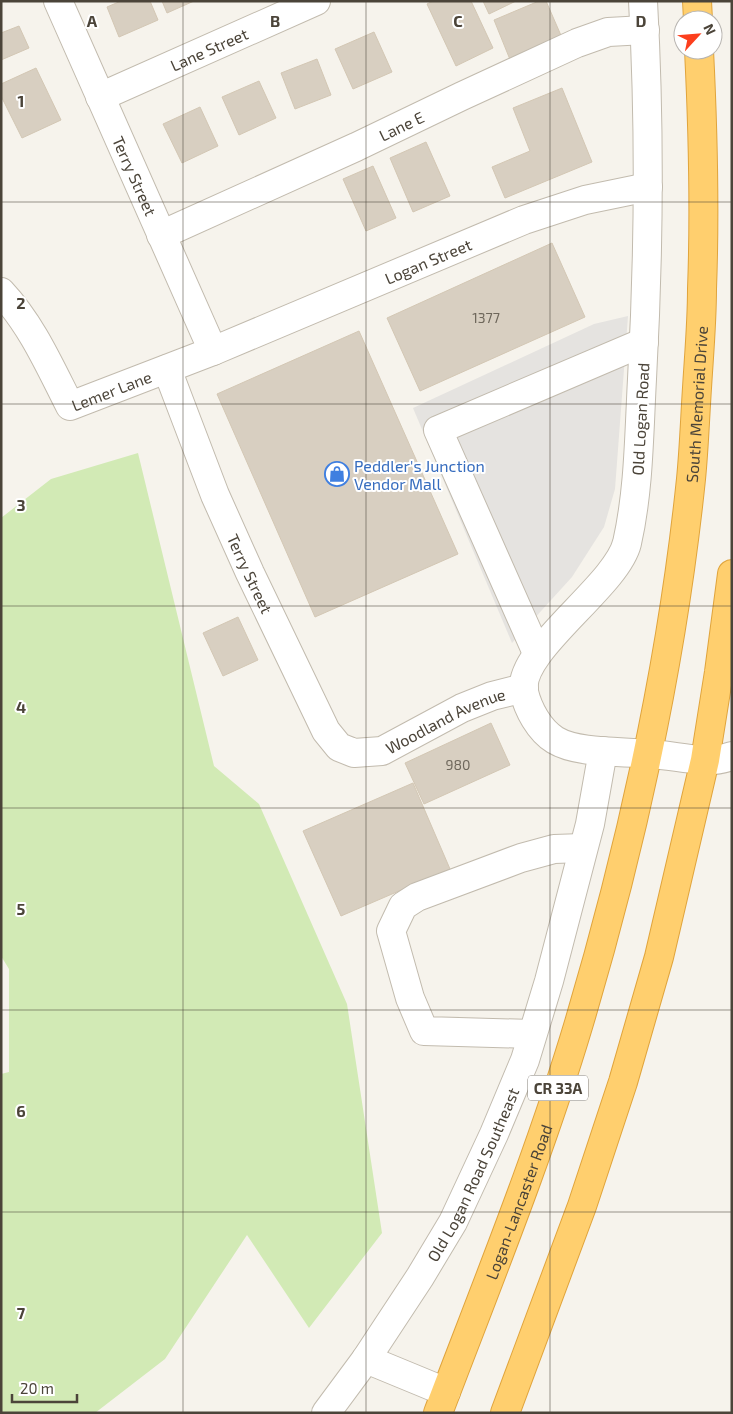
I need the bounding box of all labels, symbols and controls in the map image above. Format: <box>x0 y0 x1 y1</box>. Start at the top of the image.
north arrow <box>673 10 723 60</box>
text: A <box>87 11 98 30</box>
text: B <box>270 11 280 30</box>
text: C <box>453 11 463 30</box>
text: D <box>636 11 647 30</box>
text: N <box>700 21 720 37</box>
street label: Lane Street <box>167 23 251 74</box>
text: 1 <box>18 91 24 110</box>
street label: Lane E <box>376 106 427 144</box>
street label: Terry Street <box>109 133 161 218</box>
street label: Logan Street <box>382 234 474 287</box>
text: 2 <box>16 293 26 312</box>
house number: 1377 <box>472 309 500 326</box>
street label: South Memorial Drive <box>681 325 710 483</box>
street label: Old Logan Road <box>628 362 652 476</box>
street label: Lemer Lane <box>69 366 154 414</box>
place label: Peddler's Junction Vendor Mall <box>354 456 485 493</box>
shop icon: Peddler's Junction Vendor Mall <box>324 461 350 487</box>
text: 3 <box>16 495 26 514</box>
street label: Terry Street <box>224 531 277 616</box>
street label: Woodland Avenue <box>382 684 507 757</box>
text: 4 <box>16 697 26 716</box>
house number: 980 <box>446 756 470 773</box>
text: 5 <box>17 899 26 918</box>
road number: CR 33A <box>528 1076 588 1100</box>
street label: Old Logan Road Southeast <box>422 1084 522 1265</box>
text: 6 <box>16 1101 26 1120</box>
street label: Logan-Lancaster Road <box>481 1122 555 1282</box>
text: 7 <box>17 1303 26 1322</box>
scale bar <box>12 1372 78 1404</box>
text: 20 m <box>20 1379 54 1397</box>

